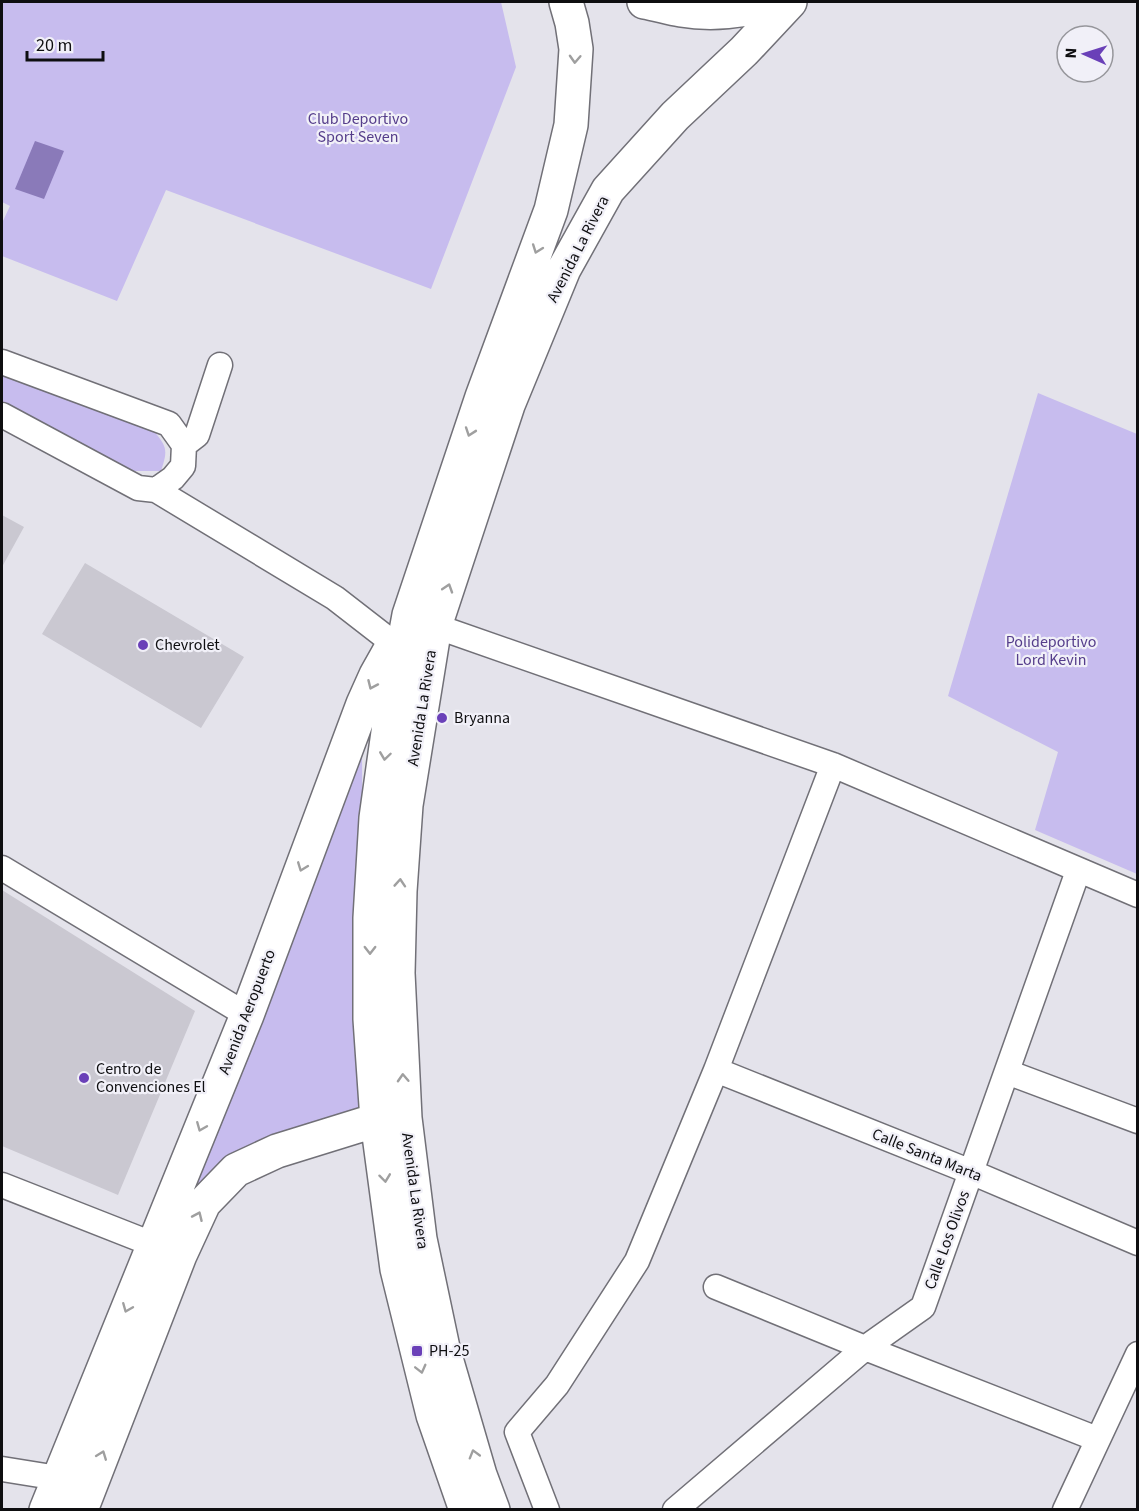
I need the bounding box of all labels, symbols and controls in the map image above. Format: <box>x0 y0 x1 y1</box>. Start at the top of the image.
scale bar <box>27 24 104 62</box>
north arrow <box>1055 24 1115 84</box>
text: 20 m <box>36 33 72 58</box>
text: N <box>1060 47 1082 59</box>
one-way arrow <box>569 54 582 64</box>
park label: Club Deportivo Sport Seven <box>308 108 408 148</box>
street label: Avenida La Rivera <box>542 192 614 306</box>
one-way arrow <box>532 243 544 254</box>
one-way arrow <box>465 426 478 437</box>
one-way arrow <box>440 583 453 594</box>
park label: Polideportivo Lord Kevin <box>1006 631 1096 671</box>
place label: Chevrolet <box>155 634 220 656</box>
marker: Chevrolet <box>136 638 150 652</box>
street label: Avenida La Rivera <box>402 648 442 768</box>
one-way arrow <box>367 679 379 690</box>
place label: Bryanna <box>454 707 510 729</box>
marker: Bryanna <box>435 711 449 725</box>
one-way arrow <box>379 751 391 760</box>
one-way arrow <box>297 861 309 872</box>
one-way arrow <box>394 879 407 888</box>
one-way arrow <box>364 945 376 954</box>
street label: Avenida Aeropuerto <box>213 946 281 1078</box>
place label: Centro de Convenciones El <box>96 1058 206 1098</box>
marker: Centro de Convenciones El <box>77 1071 91 1085</box>
one-way arrow <box>397 1074 410 1083</box>
one-way arrow <box>196 1121 208 1132</box>
street label: Calle Santa Marta <box>869 1123 985 1187</box>
street label: Avenida La Rivera <box>396 1131 434 1251</box>
one-way arrow <box>378 1173 391 1182</box>
street label: Calle Los Olivos <box>919 1187 975 1293</box>
one-way arrow <box>191 1211 203 1222</box>
one-way arrow <box>122 1302 134 1313</box>
place label: PH-25 <box>429 1340 469 1362</box>
marker: PH-25 <box>410 1344 424 1358</box>
one-way arrow <box>414 1364 427 1374</box>
one-way arrow <box>469 1449 481 1460</box>
one-way arrow <box>95 1450 107 1461</box>

